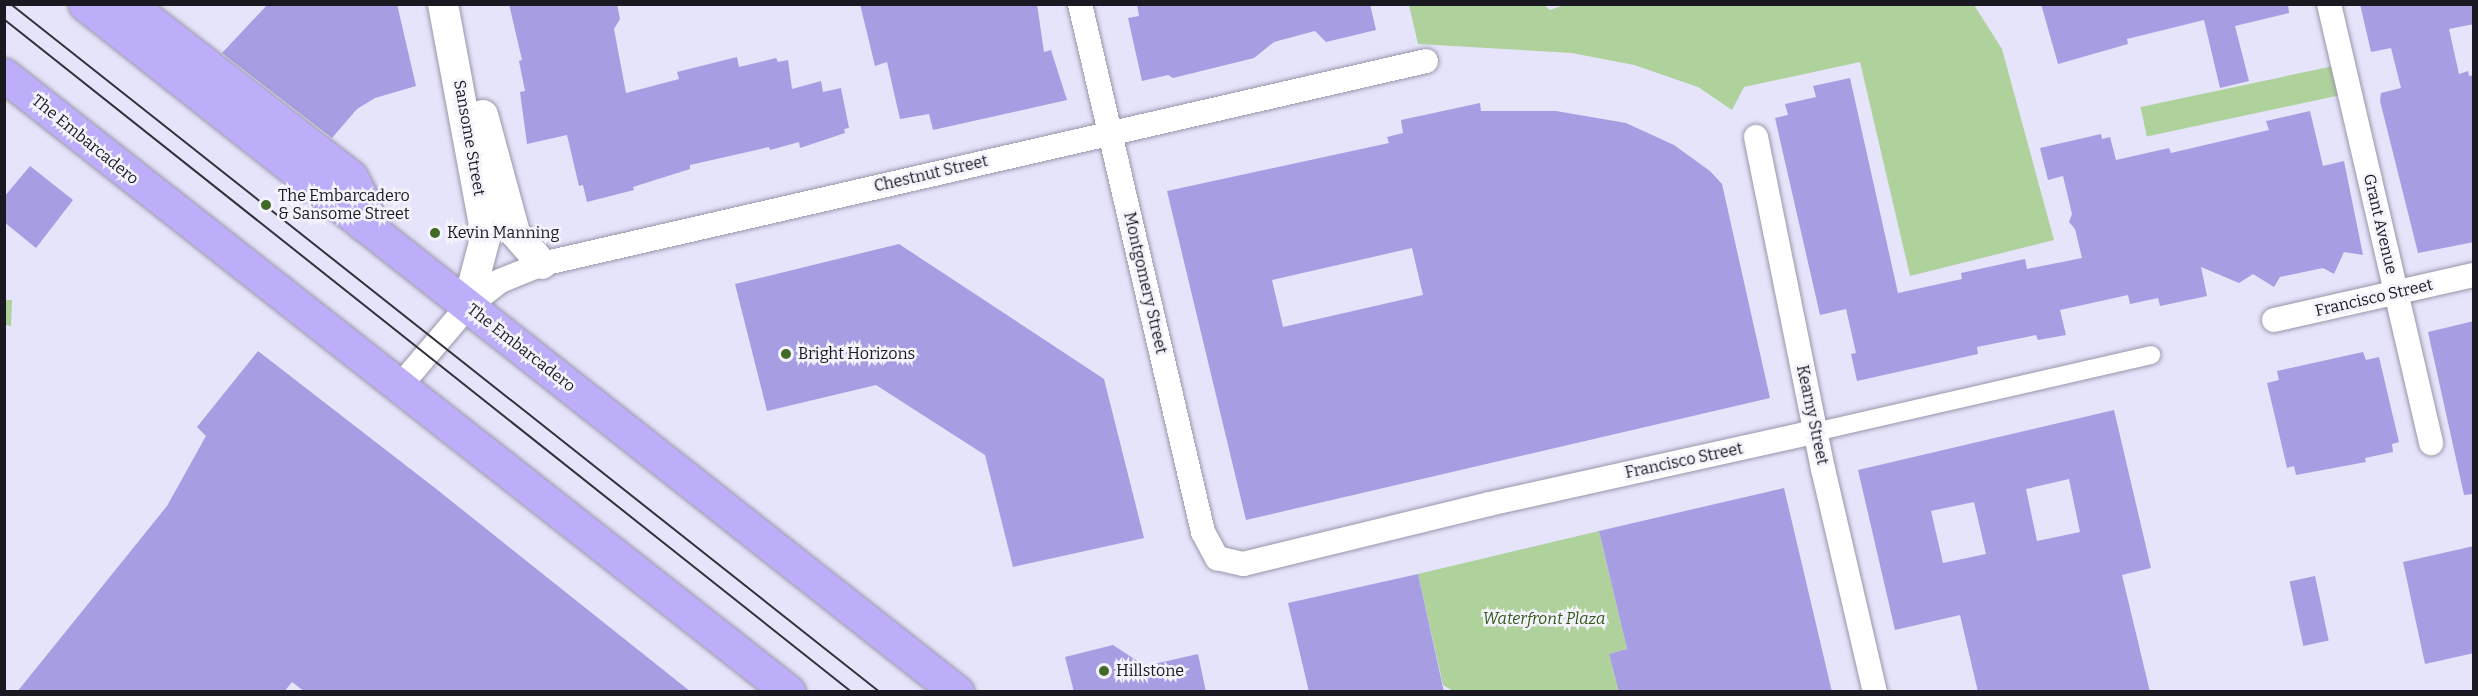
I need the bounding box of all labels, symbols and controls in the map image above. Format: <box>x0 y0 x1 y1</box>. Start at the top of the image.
street label: Sansome Street <box>449 79 489 197</box>
street label: The Embarcadero <box>28 91 142 189</box>
street label: Chestnut Street <box>872 152 990 196</box>
street label: Grant Avenue <box>2359 172 2401 276</box>
place label: The Embarcadero & Sansome Street <box>278 186 410 224</box>
marker: The Embarcadero & Sansome Street <box>259 198 273 212</box>
street label: Montgomery Street <box>1119 210 1171 356</box>
place label: Kevin Manning <box>447 223 559 243</box>
marker: Kevin Manning <box>428 226 442 240</box>
street label: Francisco Street <box>2313 275 2435 321</box>
street label: The Embarcadero <box>463 300 579 396</box>
place label: Bright Horizons <box>798 344 915 364</box>
marker: Bright Horizons <box>779 347 793 361</box>
street label: Kearny Street <box>1792 363 1832 467</box>
street label: Francisco Street <box>1623 439 1745 483</box>
park label: Waterfront Plaza <box>1483 609 1605 629</box>
place label: Hillstone <box>1116 661 1184 681</box>
marker: Hillstone <box>1097 664 1111 678</box>

